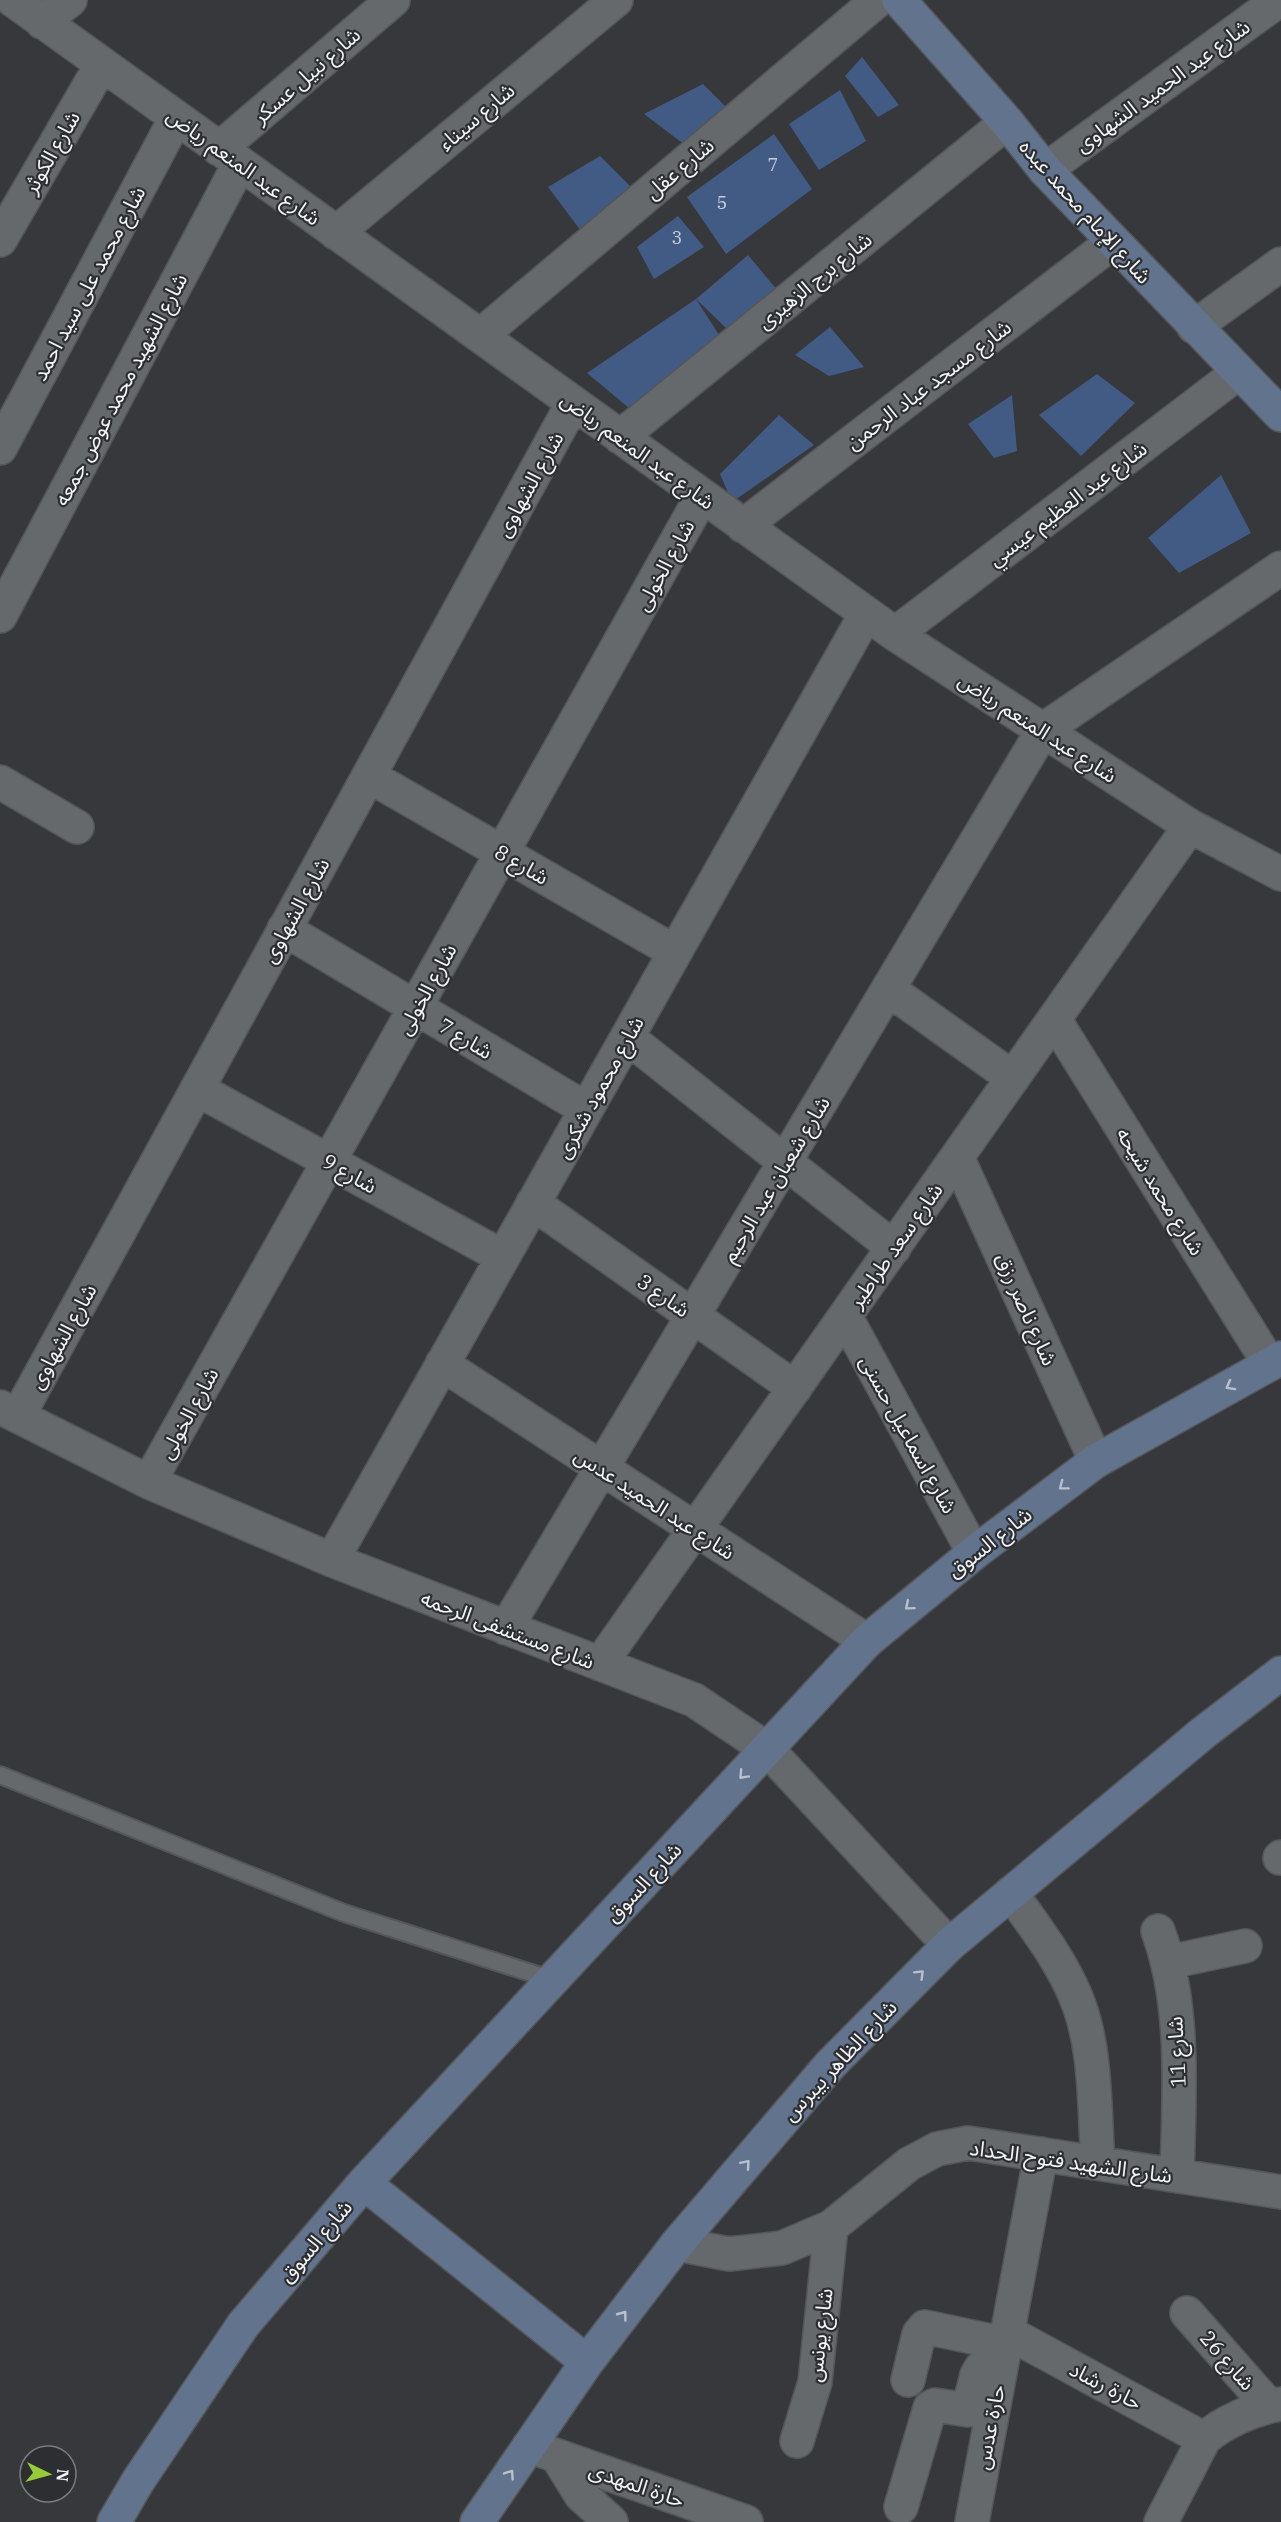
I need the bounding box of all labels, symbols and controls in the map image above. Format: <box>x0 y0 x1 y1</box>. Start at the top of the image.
street label: شارع عبد الحميد الشهاوى <box>1069 12 1256 160</box>
street label: شارع نبيل عسكر <box>245 20 367 132</box>
street label: شارع سيناء <box>432 76 522 158</box>
street label: شارع عبد المنعم رياض <box>160 101 327 233</box>
street label: شارع الكوثر <box>16 105 88 200</box>
street label: شارع عقل <box>639 131 721 207</box>
street label: شارع الإمام محمد عبده <box>1011 133 1158 291</box>
house number: 7 <box>768 153 778 176</box>
street label: شارع محمد على سيد احمد <box>25 181 153 386</box>
house number: 5 <box>717 191 727 214</box>
street label: شارع برج الزهيرى <box>751 225 879 337</box>
house number: 3 <box>672 226 682 249</box>
street label: شارع الشهيد محمد عوض جمعه <box>47 268 195 511</box>
street label: شارع مسجد عباد الرحمن <box>839 312 1018 457</box>
street label: شارع عبد المنعم رياض <box>554 385 721 517</box>
street label: شارع الشهاوى <box>489 426 571 543</box>
street label: شارع عبد العظيم عيسي <box>982 434 1154 574</box>
street label: شارع الخولى <box>627 514 702 617</box>
street label: شارع عبد المنعم رياض <box>952 665 1123 791</box>
street label: شارع 8 <box>489 837 554 892</box>
street label: شارع الشهاوى <box>255 852 337 969</box>
street label: شارع الخولى <box>389 938 464 1041</box>
street label: شارع 7 <box>433 1011 498 1067</box>
street label: شارع محمود شكرى <box>548 1011 651 1164</box>
street label: شارع شعبان عبد الرحيم <box>714 1091 838 1268</box>
street label: شارع محمد شيحه <box>1109 1122 1212 1261</box>
street label: شارع 9 <box>317 1147 382 1201</box>
street label: شارع سعد طراطير <box>841 1177 950 1315</box>
street label: شارع ناصر رزق <box>988 1248 1064 1371</box>
street label: شارع 3 <box>631 1267 696 1325</box>
street label: شارع الشهاوى <box>22 1278 104 1395</box>
street label: شارع اسماعيل حسنى <box>852 1350 964 1519</box>
street label: شارع الخولى <box>151 1362 226 1465</box>
one-way arrow <box>1225 1378 1236 1390</box>
street label: شارع عبد الحميد عدس <box>568 1440 741 1567</box>
one-way arrow <box>1058 1479 1069 1490</box>
street label: شارع السوق <box>941 1500 1038 1585</box>
street label: شارع مستشفى الرحمه <box>417 1583 599 1677</box>
one-way arrow <box>905 1599 916 1610</box>
one-way arrow <box>739 1768 750 1778</box>
street label: شارع السوق <box>599 1836 689 1930</box>
one-way arrow <box>913 1970 924 1981</box>
street label: شارع الظاهر بيبرس <box>775 1993 904 2128</box>
street label: شارع 11 <box>1160 2016 1194 2088</box>
street label: شارع الشهيد فتوح الحداد <box>968 2133 1174 2191</box>
one-way arrow <box>739 2160 750 2171</box>
street label: شارع السوق <box>272 2194 359 2290</box>
street label: شارع يونس <box>799 2286 841 2384</box>
one-way arrow <box>615 2310 626 2321</box>
street label: شارع 26 <box>1193 2324 1262 2397</box>
street label: حارة رشاد <box>1065 2354 1147 2416</box>
street label: حارة عدس <box>967 2382 1011 2472</box>
north arrow <box>18 2444 78 2504</box>
street label: حارة المهدى <box>586 2455 688 2513</box>
text: N <box>52 2468 73 2482</box>
one-way arrow <box>503 2469 514 2480</box>

